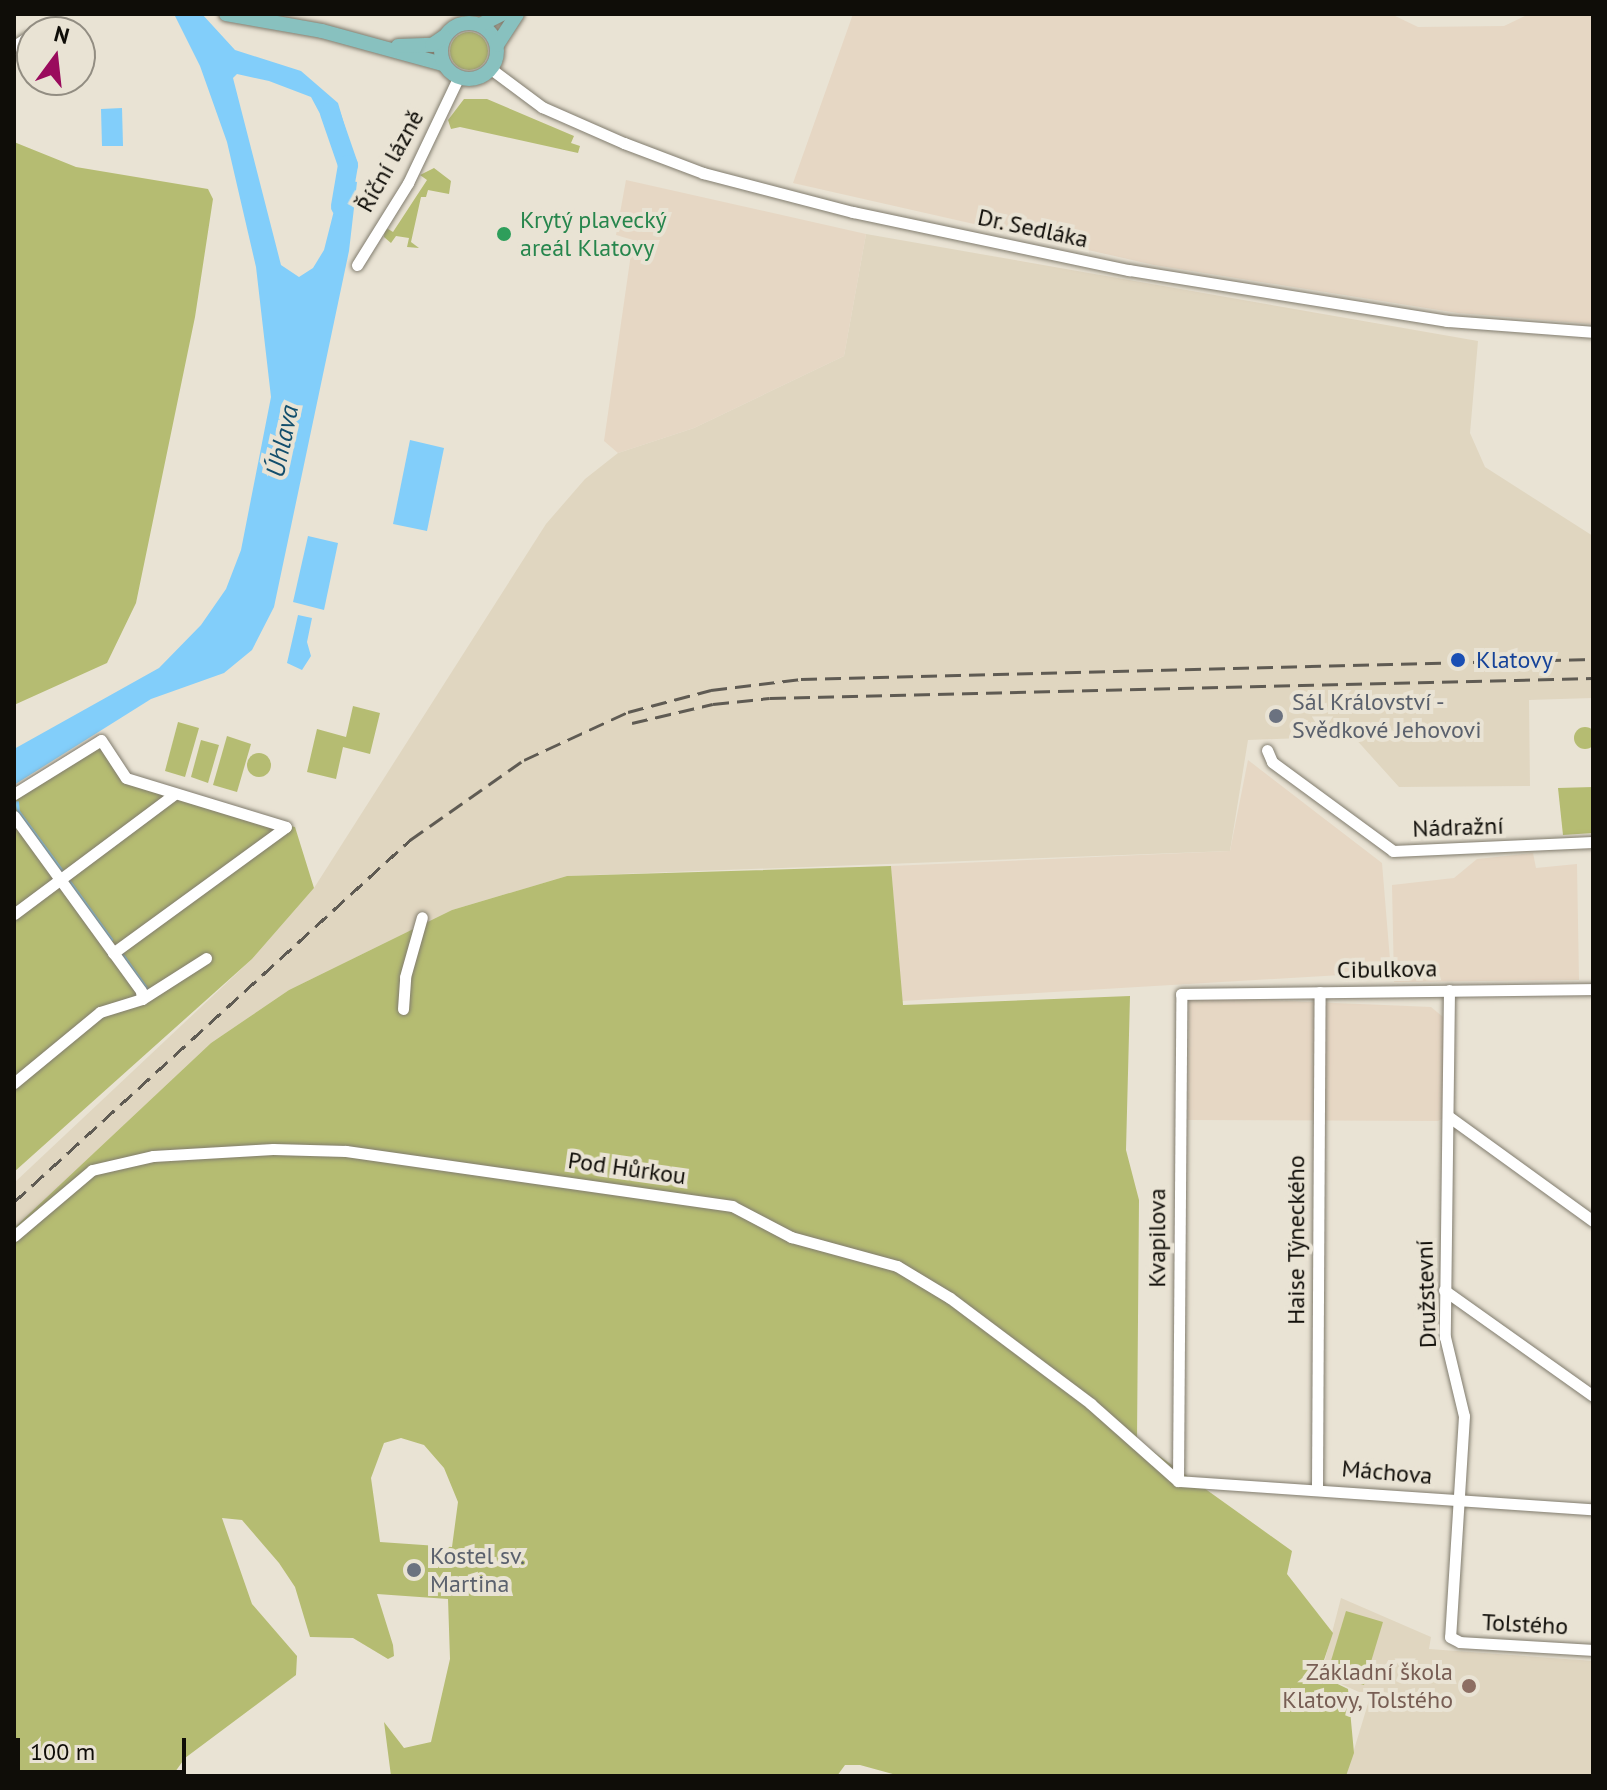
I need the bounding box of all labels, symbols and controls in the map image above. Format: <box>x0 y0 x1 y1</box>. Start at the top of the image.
north arrow <box>16 16 96 96</box>
text: N <box>51 19 72 50</box>
street label: Říční lázně <box>350 105 430 217</box>
street label: Dr. Sedláka <box>974 202 1092 254</box>
place label: Krytý plavecký areál Klatovy <box>520 206 668 262</box>
marker: Krytý plavecký areál Klatovy <box>495 225 513 243</box>
water label: Úhlava <box>259 402 305 480</box>
place label: Klatovy <box>1476 646 1553 674</box>
marker: Klatovy <box>1447 649 1469 671</box>
place label: Sál Království - Svědkové Jehovovi <box>1292 688 1482 744</box>
marker: Sál Království - Svědkové Jehovovi <box>1267 707 1285 725</box>
street label: Nádražní <box>1412 811 1504 843</box>
street label: Cibulkova <box>1337 954 1437 984</box>
street label: Pod Hůrkou <box>566 1145 688 1191</box>
street label: Haise Týneckého <box>1282 1155 1310 1325</box>
street label: Kvapilova <box>1143 1188 1171 1288</box>
street label: Družstevní <box>1410 1239 1442 1349</box>
street label: Máchova <box>1340 1454 1434 1490</box>
place label: Kostel sv. Martina <box>430 1542 525 1598</box>
marker: Kostel sv. Martina <box>405 1561 423 1579</box>
street label: Tolstého <box>1481 1607 1569 1641</box>
place label: Základní škola Klatovy, Tolstého <box>1280 1658 1453 1714</box>
marker: Základní škola Klatovy, Tolstého <box>1460 1677 1478 1695</box>
scale bar <box>20 1722 190 1772</box>
text: 100 m <box>30 1736 95 1767</box>

